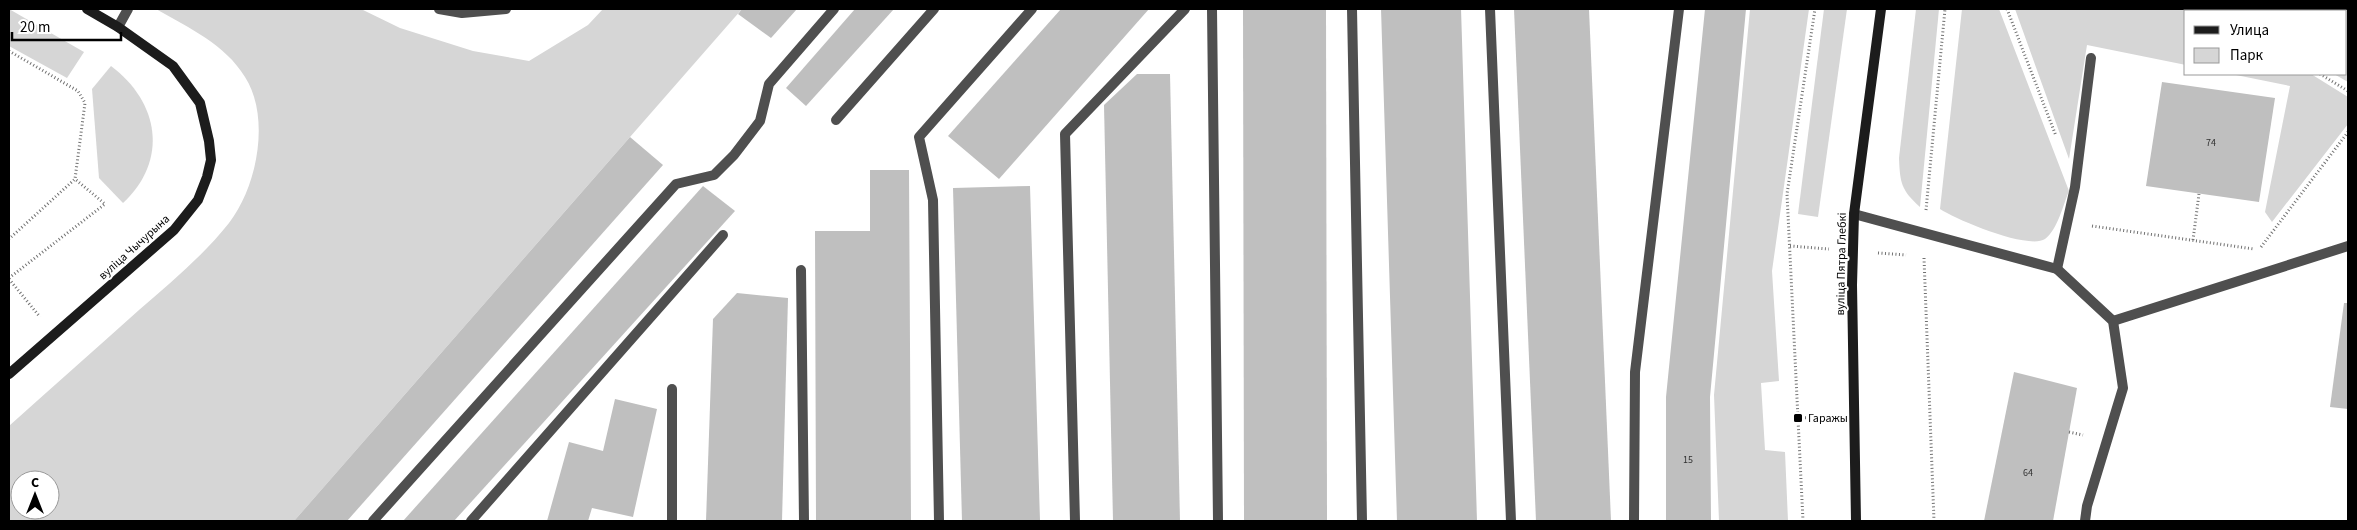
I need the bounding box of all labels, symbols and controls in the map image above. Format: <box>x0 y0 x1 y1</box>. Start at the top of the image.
scale bar <box>12 10 121 42</box>
legend <box>2184 10 2347 75</box>
text: 20 m <box>20 17 50 38</box>
text: Улица <box>2230 20 2269 41</box>
text: Парк <box>2230 45 2264 66</box>
house number: 74 <box>2206 136 2216 150</box>
street label: вуліца Чычурына <box>95 211 174 284</box>
street label: вуліца Пятра Глебкі <box>1832 212 1851 316</box>
place label: Гаражы <box>1808 410 1848 427</box>
marker: Гаражы <box>1792 412 1804 424</box>
house number: 15 <box>1683 453 1693 467</box>
house number: 64 <box>2023 466 2033 480</box>
north arrow <box>10 470 60 520</box>
text: С <box>31 473 39 493</box>

